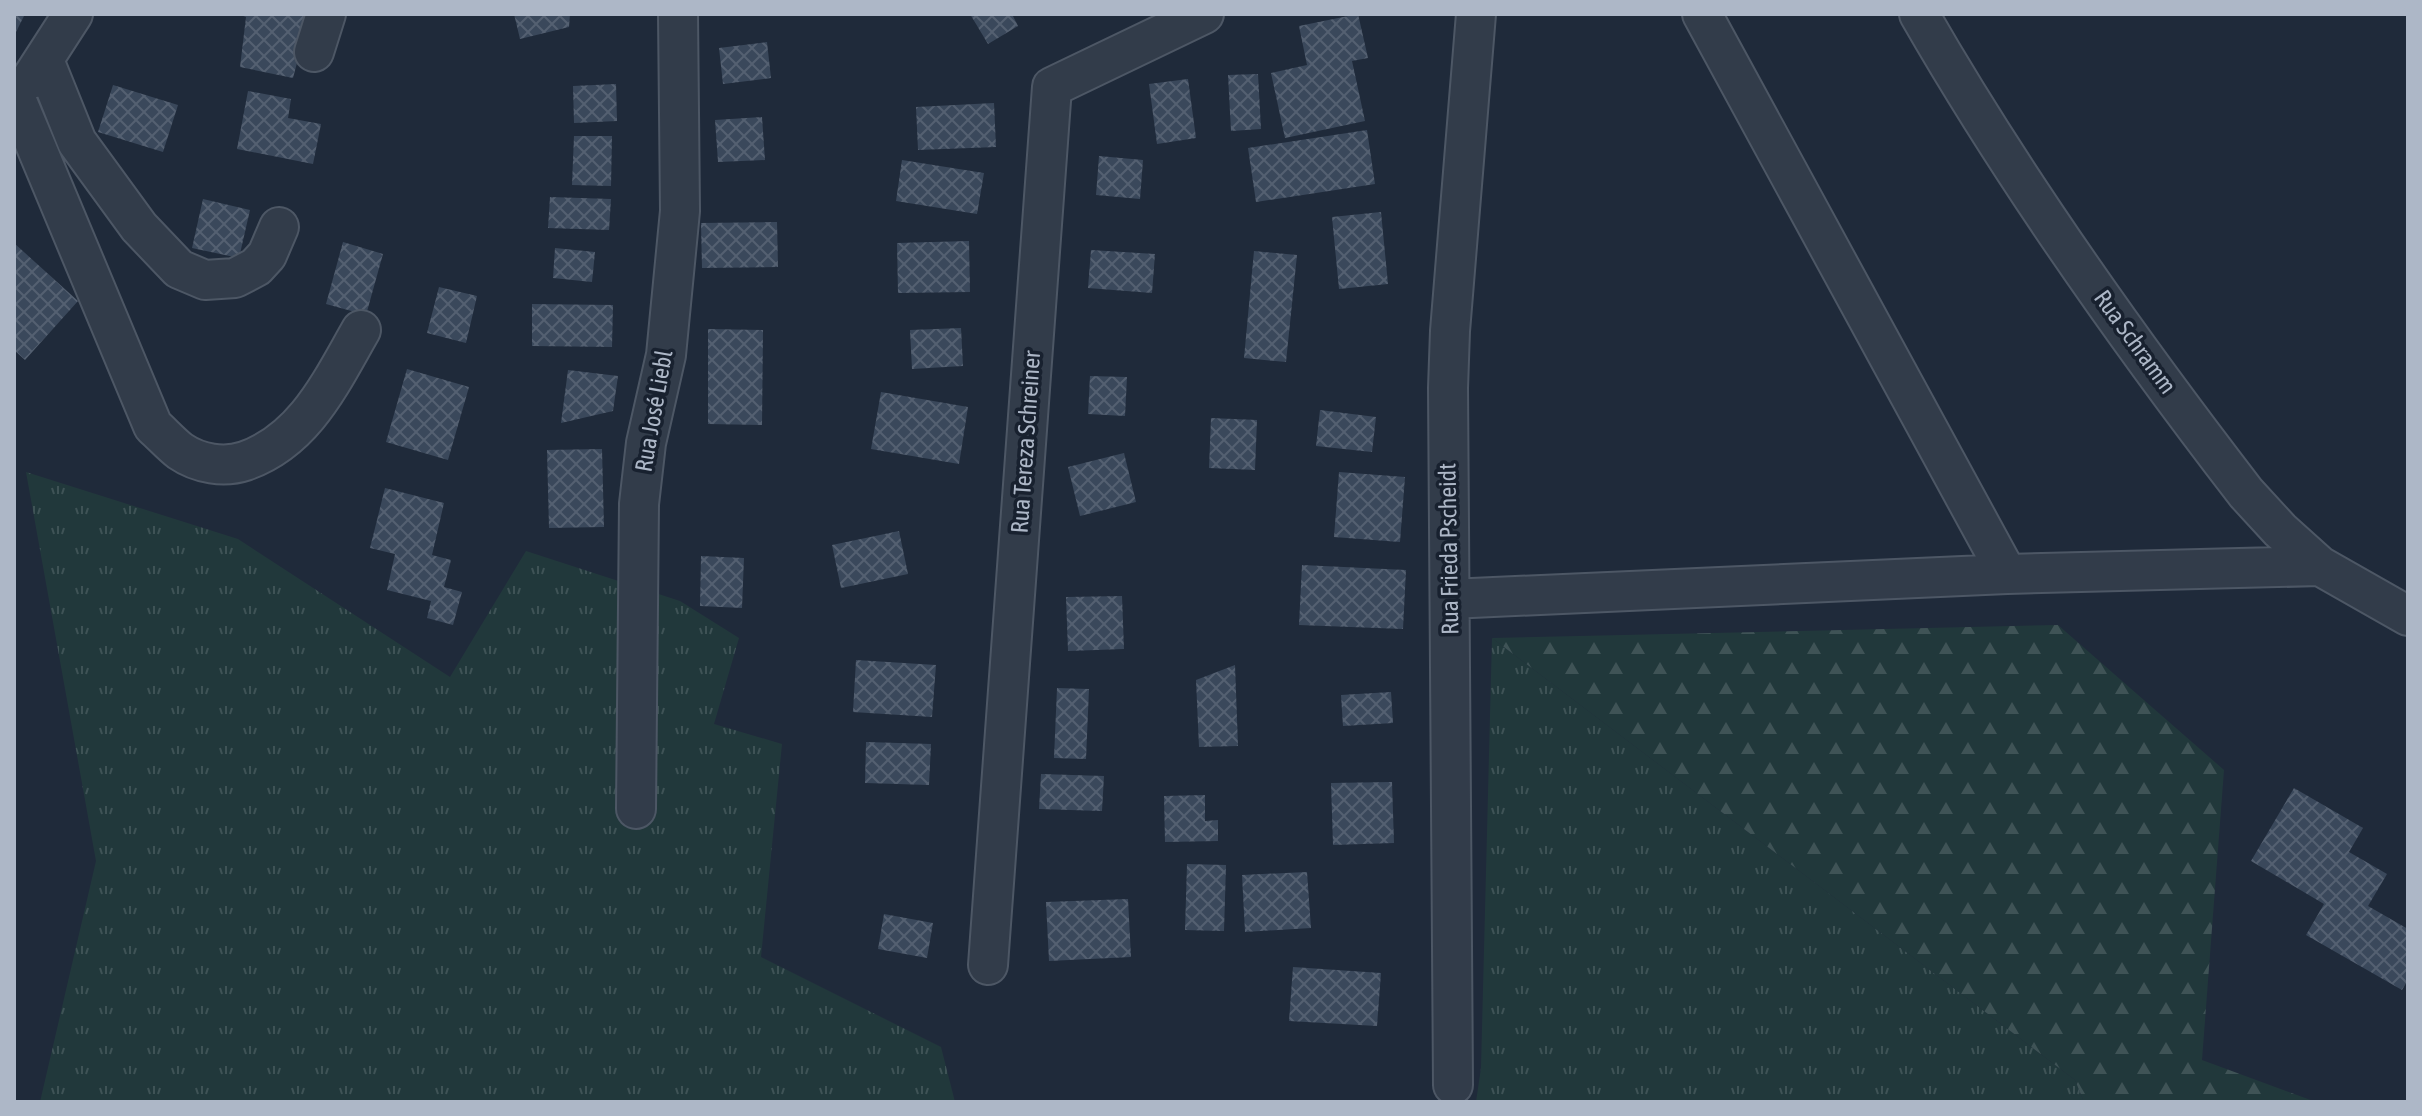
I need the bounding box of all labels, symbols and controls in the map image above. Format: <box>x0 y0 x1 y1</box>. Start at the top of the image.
street label: Rua Schramm <box>2089 285 2182 399</box>
street label: Rua José Liebl <box>630 347 678 474</box>
street label: Rua Tereza Schreiner <box>1006 349 1045 534</box>
street label: Rua Frieda Pscheidt <box>1434 463 1463 635</box>

